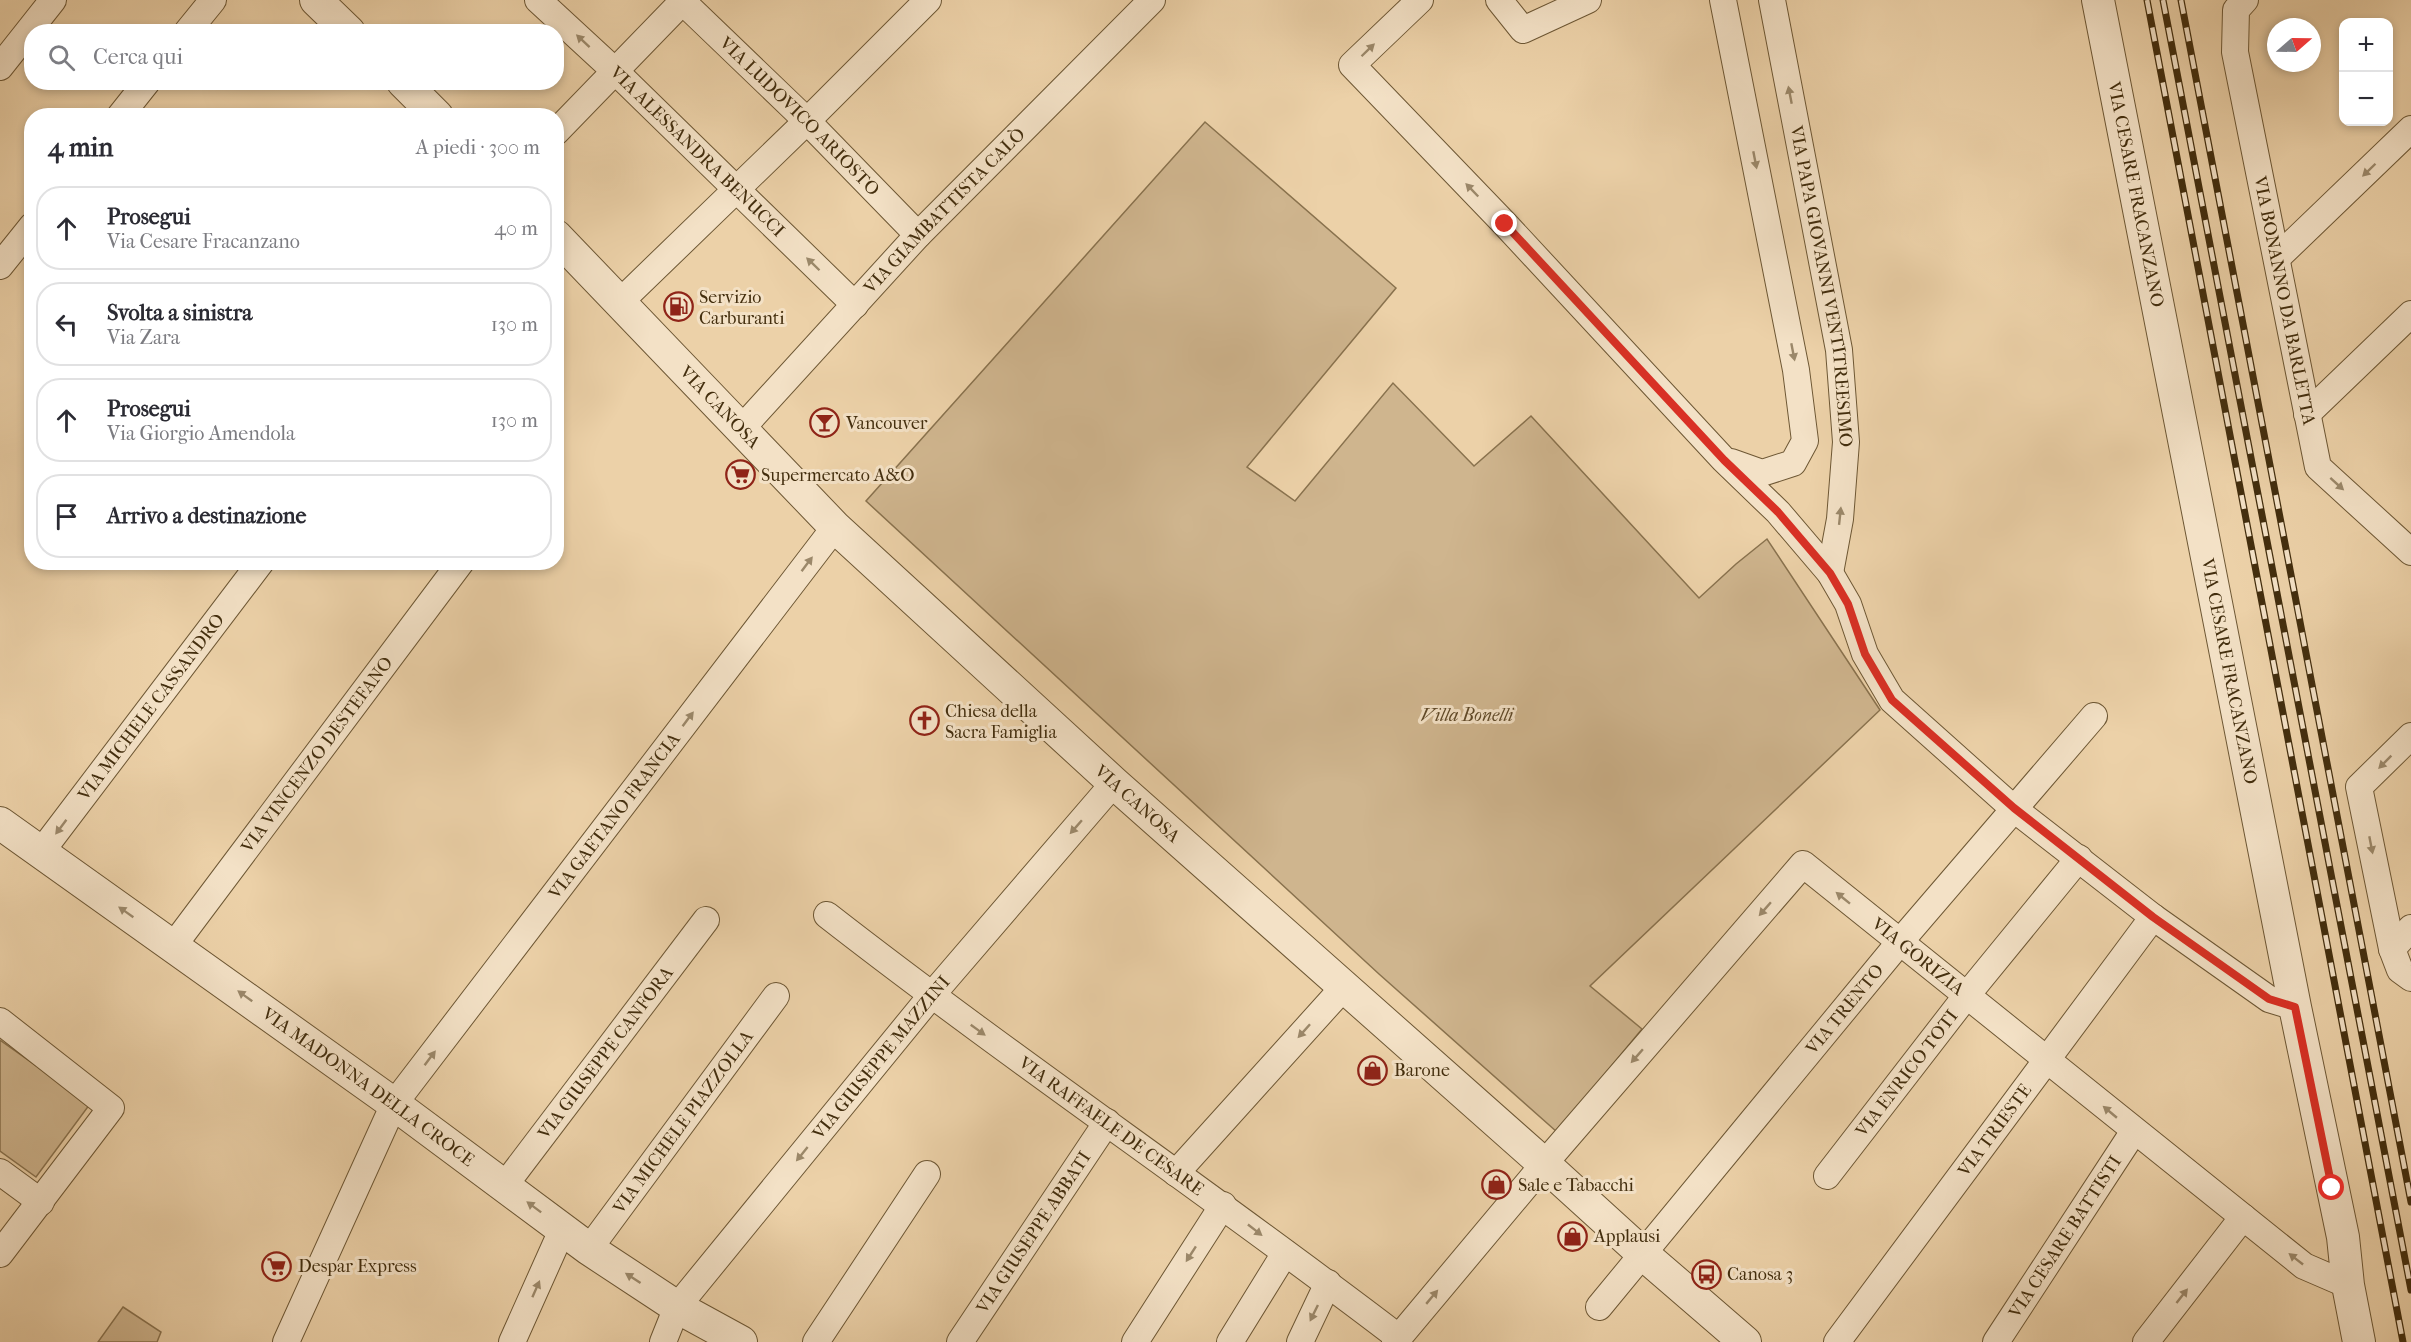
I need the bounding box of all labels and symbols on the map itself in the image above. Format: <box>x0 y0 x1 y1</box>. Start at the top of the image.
north arrow <box>2267 18 2321 72</box>
street label: VIA LUDOVICO ARIOSTO <box>714 32 884 200</box>
one-way arrow <box>575 34 590 48</box>
one-way arrow <box>1360 43 1375 57</box>
street label: VIA ALESSANDRA BENUCCI <box>605 61 789 242</box>
street label: VIA CESARE FRACANZANO <box>2103 79 2168 309</box>
one-way arrow <box>1785 85 1794 104</box>
street label: VIA GIAMBATTISTA CALÒ <box>859 122 1030 299</box>
street label: VIA PAPA GIOVANNI VENTITREESIMO <box>1785 123 1856 448</box>
one-way arrow <box>1751 151 1760 170</box>
one-way arrow <box>2361 163 2376 177</box>
street label: VIA BONANNO DA BARLETTA <box>2249 173 2319 427</box>
one-way arrow <box>1465 182 1479 197</box>
route end <box>1491 210 1517 236</box>
one-way arrow <box>807 258 821 272</box>
place label: Servizio Carburanti <box>699 287 785 329</box>
fuel station icon: Servizio Carburanti <box>662 291 694 323</box>
one-way arrow <box>1789 342 1798 361</box>
street label: VIA CANOSA <box>674 361 764 453</box>
bar icon: Vancouver <box>809 407 841 439</box>
place label: Vancouver <box>845 413 928 434</box>
supermarket icon: Supermercato A&O <box>724 459 756 491</box>
place label: Supermercato A&O <box>761 465 915 486</box>
one-way arrow <box>2329 477 2344 491</box>
one-way arrow <box>1835 506 1845 525</box>
one-way arrow <box>800 556 813 572</box>
street label: VIA CESARE FRACANZANO <box>2196 556 2261 786</box>
street label: VIA MICHELE CASSANDRO <box>73 610 229 806</box>
street label: VIA VINCENZO DESTEFANO <box>236 653 397 858</box>
place label: Chiesa della Sacra Famiglia <box>945 701 1057 743</box>
church icon: Chiesa della Sacra Famiglia <box>908 705 940 737</box>
park label: Villa Bonelli <box>1421 705 1515 726</box>
one-way arrow <box>682 711 695 727</box>
street label: VIA GAETANO FRANCIA <box>544 729 685 904</box>
one-way arrow <box>2378 754 2392 769</box>
street label: VIA CANOSA <box>1089 760 1184 848</box>
one-way arrow <box>55 819 67 834</box>
one-way arrow <box>1069 820 1083 835</box>
one-way arrow <box>2367 835 2376 854</box>
one-way arrow <box>1836 892 1851 904</box>
one-way arrow <box>1758 901 1771 917</box>
one-way arrow <box>118 907 134 918</box>
street label: VIA GORIZIA <box>1867 913 1968 1000</box>
street label: VIA TRENTO <box>1801 960 1888 1060</box>
street label: VIA GIUSEPPE CANFORA <box>533 962 678 1144</box>
street label: VIA GIUSEPPE MAZZINI <box>808 972 955 1145</box>
one-way arrow <box>237 990 253 1002</box>
street label: VIA MADONNA DELLA CROCE <box>257 1003 478 1171</box>
street label: VIA ENRICO TOTI <box>1851 1006 1963 1142</box>
one-way arrow <box>1298 1023 1311 1038</box>
one-way arrow <box>970 1024 986 1036</box>
street label: VIA MICHELE PIAZZOLLA <box>608 1026 758 1219</box>
one-way arrow <box>1631 1048 1644 1063</box>
one-way arrow <box>423 1050 435 1065</box>
street label: VIA RAFFAELE DE CESARE <box>1014 1052 1207 1200</box>
shop icon: Barone <box>1357 1054 1389 1086</box>
place label: Barone <box>1394 1060 1450 1081</box>
street label: VIA TRIESTE <box>1953 1080 2036 1182</box>
one-way arrow <box>2102 1105 2118 1118</box>
one-way arrow <box>796 1146 809 1162</box>
street label: VIA GIUSEPPE ABBATI <box>972 1148 1095 1318</box>
street label: VIA CESARE BATTISTI <box>2004 1152 2126 1323</box>
shop icon: Sale e Tabacchi <box>1481 1169 1513 1201</box>
route start <box>2318 1174 2344 1200</box>
place label: Sale e Tabacchi <box>1518 1175 1635 1196</box>
one-way arrow <box>526 1201 541 1213</box>
shop icon: Applausi <box>1557 1220 1589 1252</box>
one-way arrow <box>1248 1224 1263 1236</box>
place label: Applausi <box>1593 1226 1661 1247</box>
one-way arrow <box>1186 1246 1197 1262</box>
supermarket icon: Despar Express <box>261 1250 293 1282</box>
one-way arrow <box>2288 1253 2304 1266</box>
place label: Despar Express <box>298 1256 417 1277</box>
bus stop icon: Canosa 3 <box>1690 1258 1722 1290</box>
place label: Canosa 3 <box>1727 1264 1793 1285</box>
one-way arrow <box>625 1273 641 1284</box>
one-way arrow <box>531 1280 540 1297</box>
one-way arrow <box>2176 1288 2188 1304</box>
one-way arrow <box>1425 1290 1438 1305</box>
one-way arrow <box>1309 1304 1318 1321</box>

